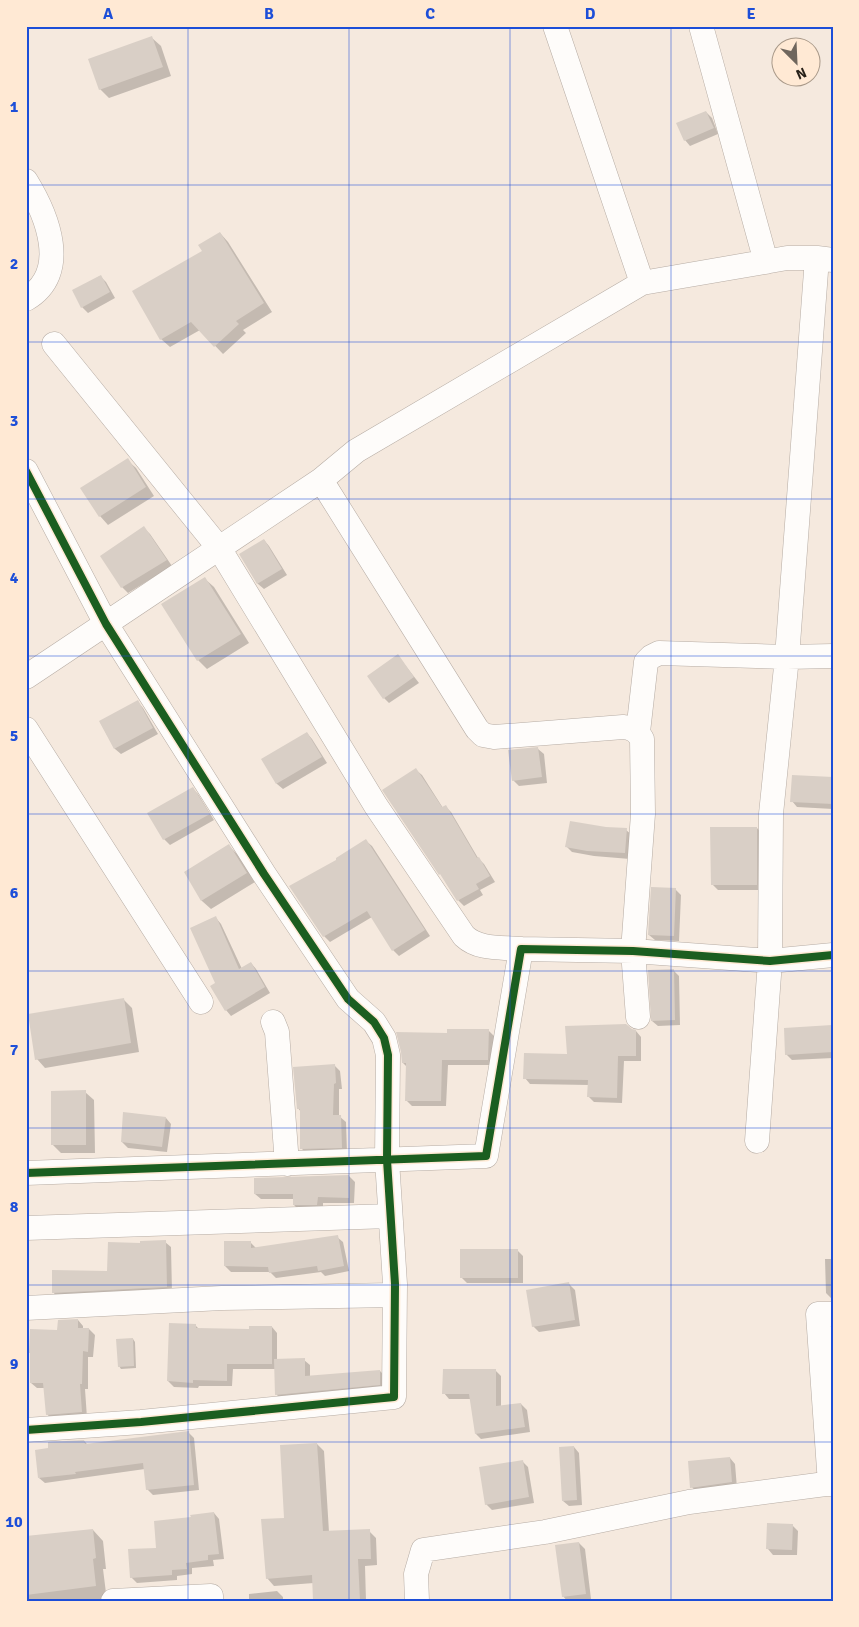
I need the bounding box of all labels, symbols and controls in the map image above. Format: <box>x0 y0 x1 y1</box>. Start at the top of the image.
text: A <box>103 4 114 24</box>
text: B <box>264 4 274 24</box>
text: C <box>425 4 435 24</box>
text: D <box>585 4 596 24</box>
text: E <box>746 4 756 24</box>
north arrow <box>772 38 822 88</box>
text: N <box>793 64 809 83</box>
text: 1 <box>10 97 19 117</box>
text: 2 <box>10 254 18 274</box>
text: 3 <box>10 411 18 431</box>
text: 4 <box>10 568 19 588</box>
text: 5 <box>10 726 18 746</box>
text: 6 <box>10 883 19 903</box>
text: 7 <box>10 1040 19 1060</box>
text: 8 <box>10 1197 19 1217</box>
text: 9 <box>10 1354 19 1374</box>
text: 10 <box>5 1512 23 1532</box>

